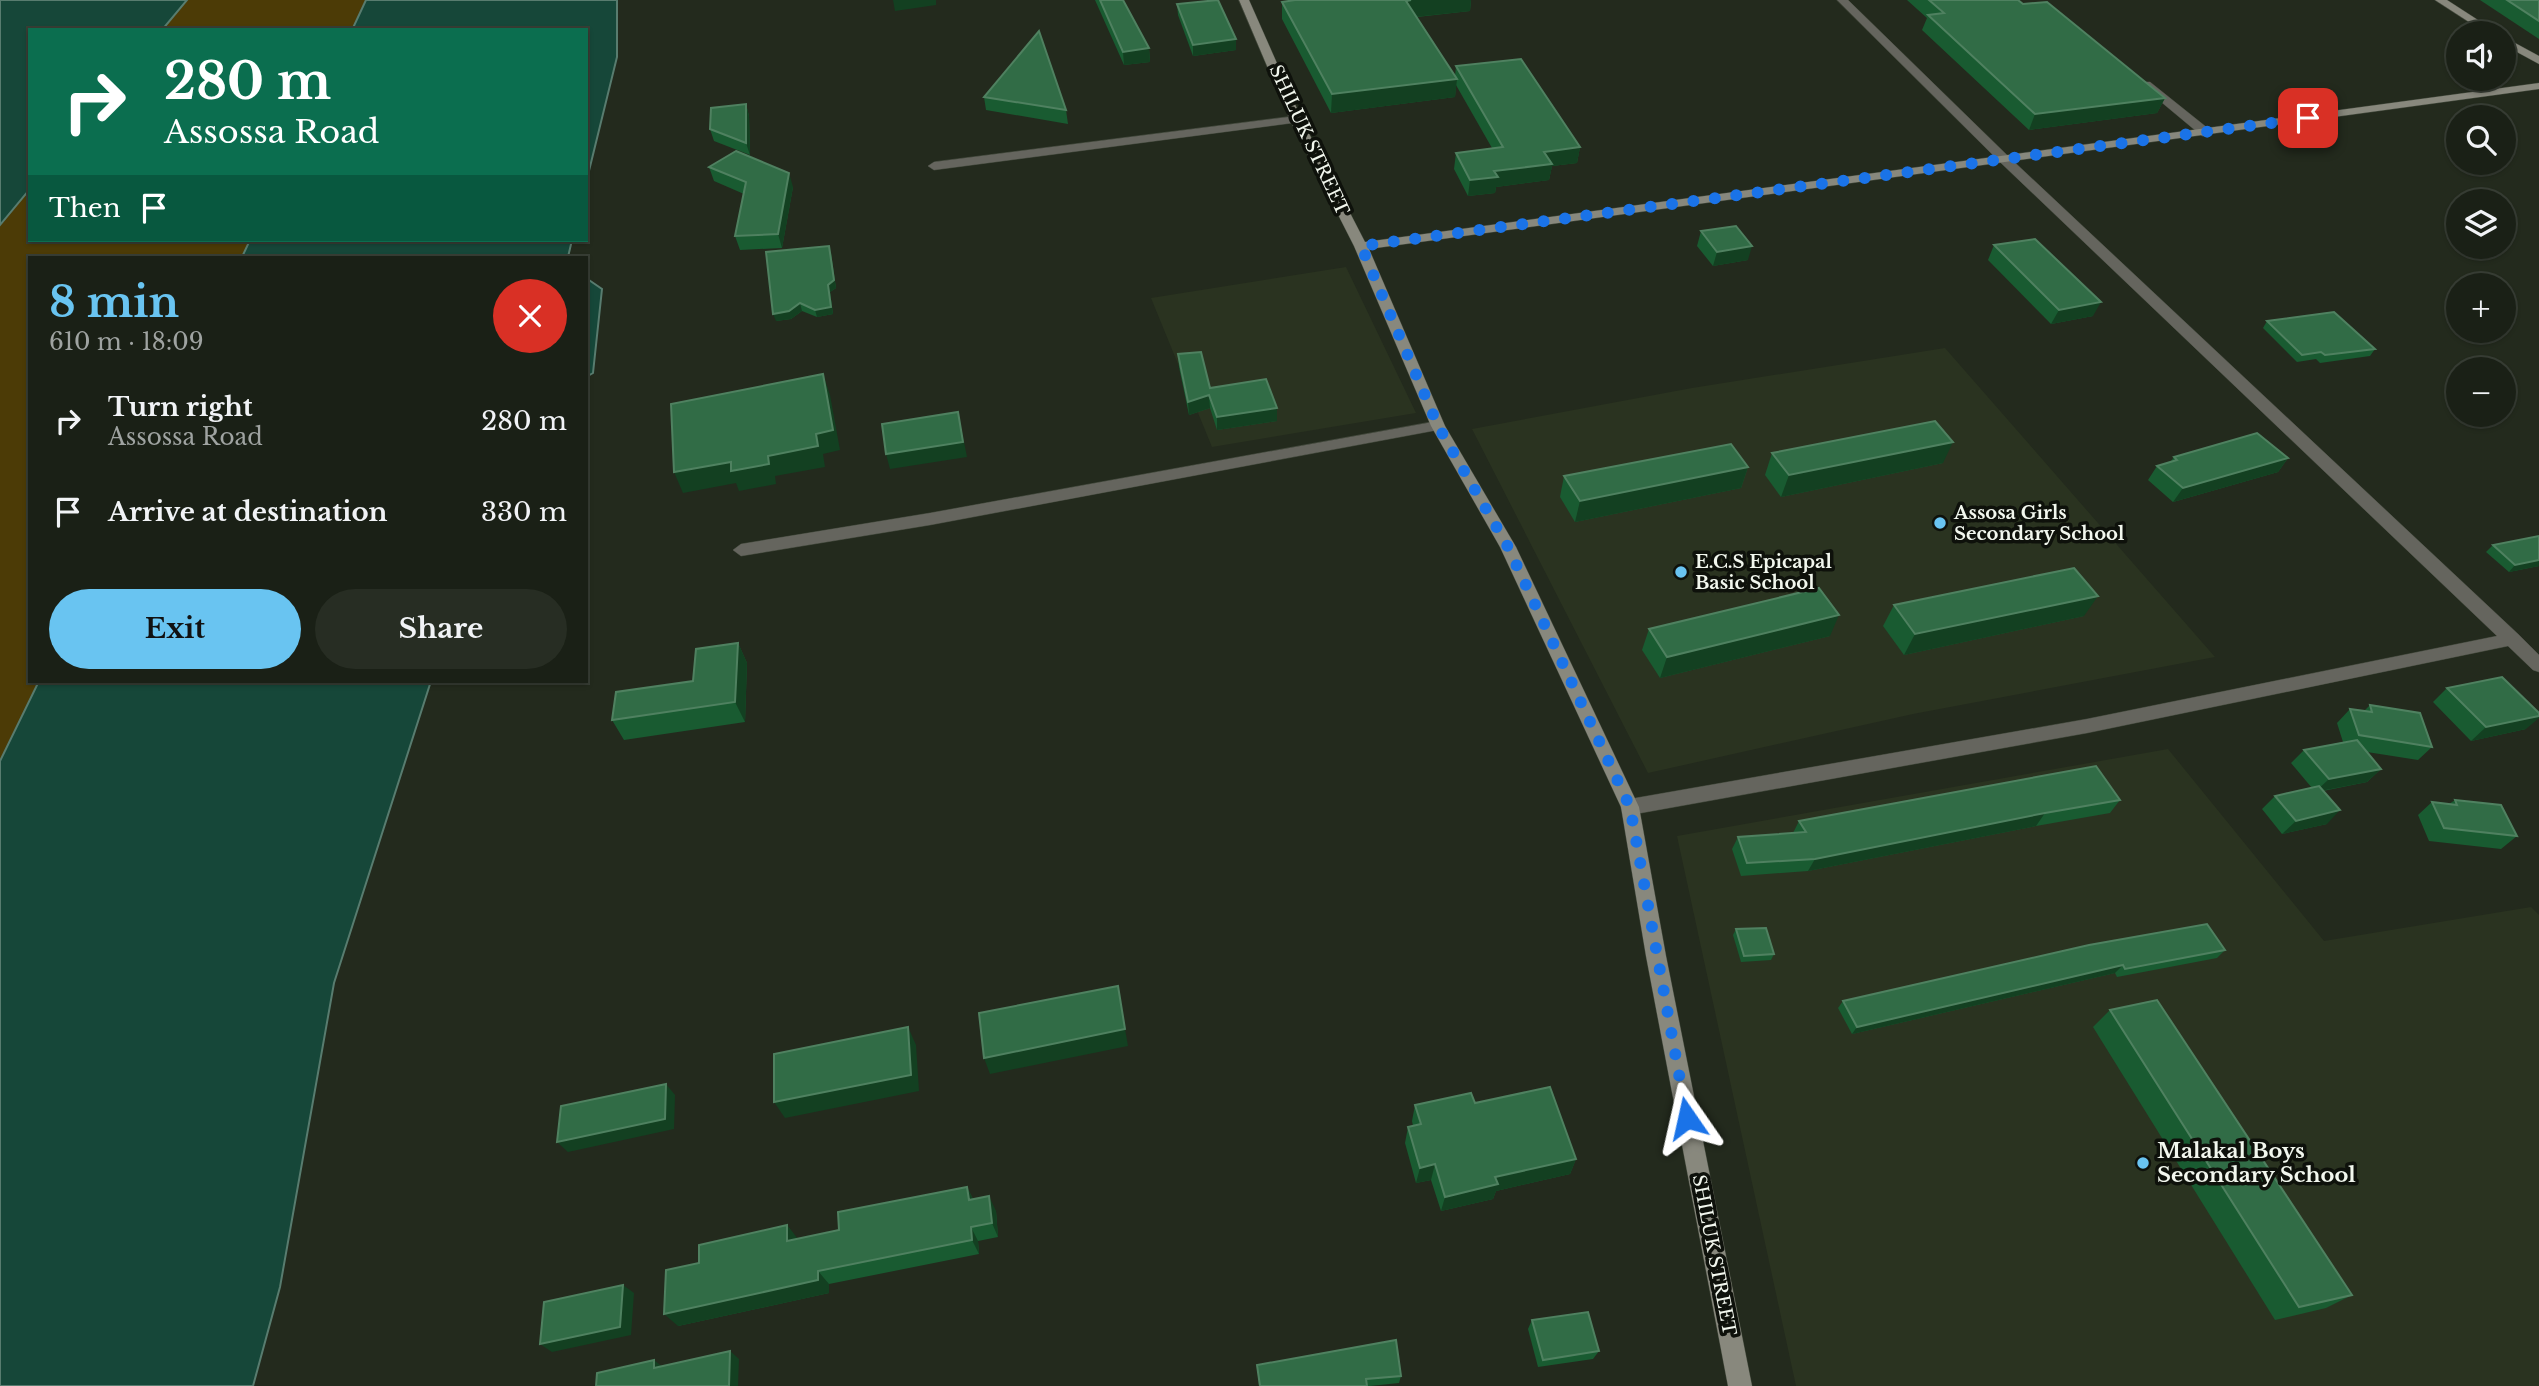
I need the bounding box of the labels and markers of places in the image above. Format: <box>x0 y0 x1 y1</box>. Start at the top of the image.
pin <box>2278 88 2338 148</box>
place label: Assosa Girls Secondary School <box>1953 502 2125 545</box>
marker: Assosa Girls Secondary School <box>1932 515 1948 531</box>
place label: E.C.S Epicapal Basic School <box>1695 551 1832 594</box>
marker: E.C.S Epicapal Basic School <box>1673 564 1689 580</box>
place label: Malakal Boys Secondary School <box>2157 1138 2356 1188</box>
marker: Malakal Boys Secondary School <box>2135 1155 2151 1171</box>

